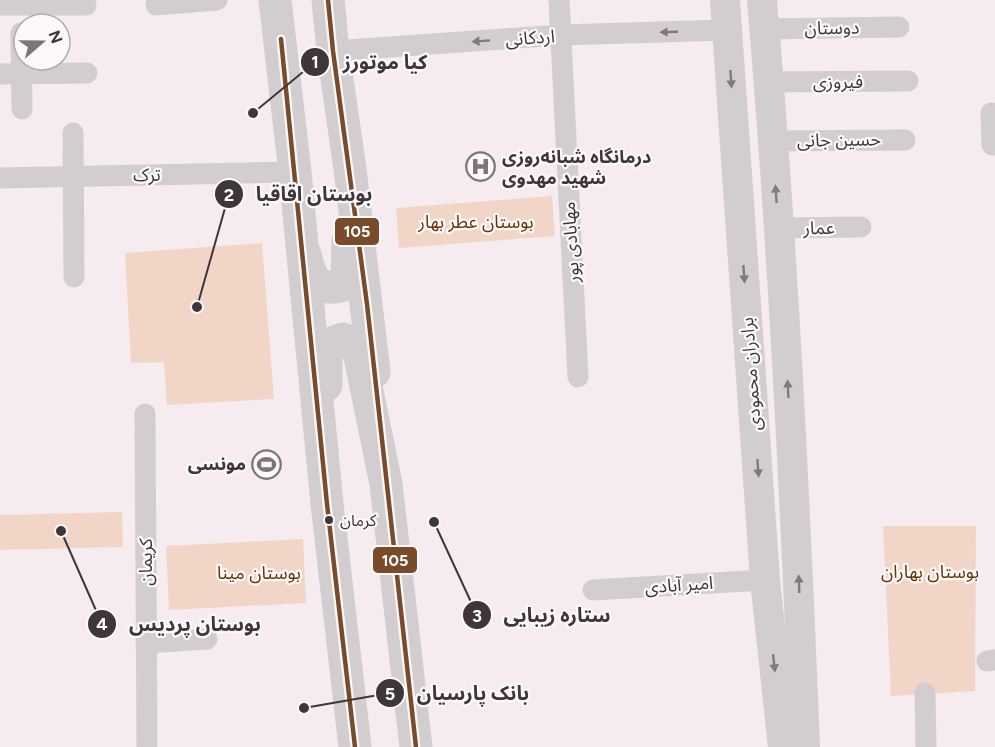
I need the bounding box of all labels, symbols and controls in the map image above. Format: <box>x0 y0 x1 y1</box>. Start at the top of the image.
north arrow <box>12 12 72 72</box>
street label: دوستان <box>804 17 860 39</box>
street label: اردکانی <box>504 25 556 51</box>
one-way arrow <box>659 27 678 37</box>
text: N <box>45 28 67 46</box>
one-way arrow <box>472 36 491 46</box>
callout: کیا موتورز <box>300 43 439 81</box>
text: کیا موتورز <box>342 50 428 74</box>
text: 1 <box>311 51 319 73</box>
one-way arrow <box>726 70 735 89</box>
street label: فیروزی <box>813 71 863 93</box>
street label: حسین جانی <box>797 128 881 152</box>
place label: درمانگاه شبانه‌روزی شهید مهدوی <box>502 146 651 189</box>
hospital icon: درمانگاه شبانه‌روزی شهید مهدوی <box>465 151 497 183</box>
street label: ترک <box>133 164 161 186</box>
callout: بوستان اقاقیا <box>214 175 384 213</box>
text: بوستان اقاقیا <box>256 182 372 206</box>
text: 2 <box>224 184 234 206</box>
one-way arrow <box>771 185 781 204</box>
street label: مهابادی پور <box>558 201 584 284</box>
park label: بوستان عطر بهار <box>417 211 534 233</box>
line badge: 105 <box>334 217 380 246</box>
street label: عمار <box>802 217 835 239</box>
text: 105 <box>344 222 370 241</box>
one-way arrow <box>739 264 749 283</box>
street label: برادران محمودی <box>736 317 766 431</box>
one-way arrow <box>783 379 792 398</box>
sports icon: مونسی <box>251 448 283 480</box>
place label: مونسی <box>188 453 246 475</box>
one-way arrow <box>753 459 762 478</box>
place label: کرمان <box>340 511 377 530</box>
marker: کرمان <box>323 514 335 526</box>
street label: کریمان <box>135 538 157 586</box>
line badge: 105 <box>372 546 418 574</box>
text: 105 <box>382 551 408 570</box>
park label: بوستان بهاران <box>881 561 979 583</box>
park label: بوستان مینا <box>217 562 301 584</box>
street label: امیر آبادی <box>644 572 714 598</box>
one-way arrow <box>794 574 803 593</box>
callout: ستاره زیبایی <box>462 596 623 634</box>
text: ستاره زیبایی <box>503 603 611 627</box>
callout: بوستان پردیس <box>87 605 273 643</box>
text: 3 <box>472 605 482 627</box>
text: بوستان پردیس <box>129 612 261 638</box>
text: 4 <box>96 613 108 635</box>
one-way arrow <box>769 653 779 672</box>
callout: بانک پارسیان <box>375 674 541 712</box>
text: بانک پارسیان <box>417 681 529 707</box>
text: 5 <box>385 683 395 705</box>

